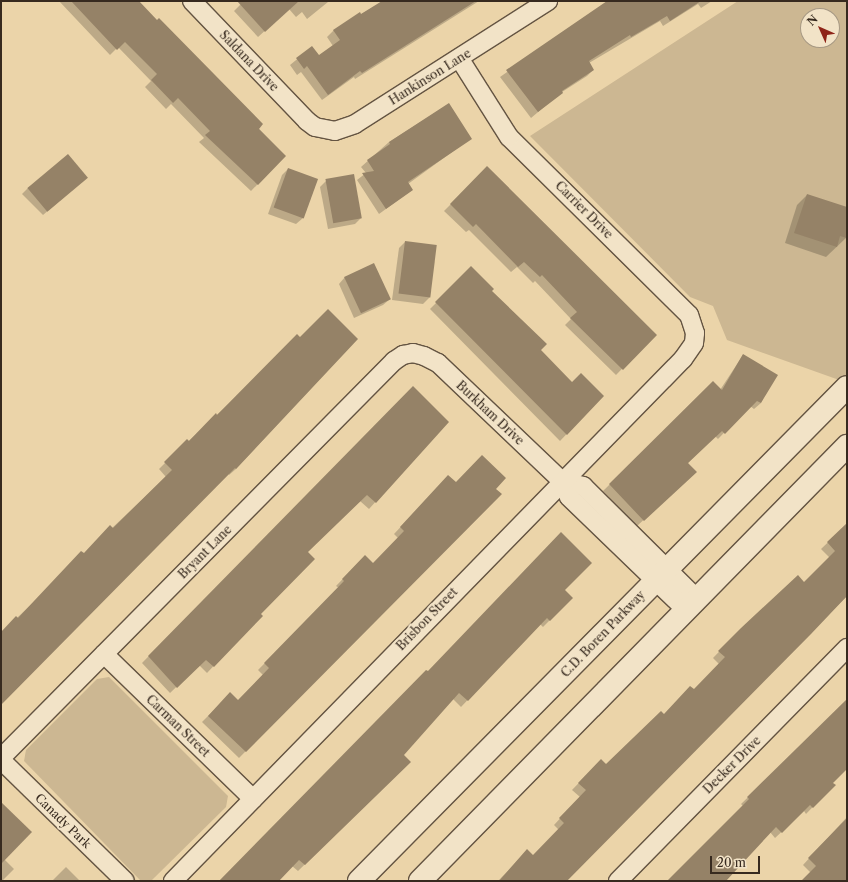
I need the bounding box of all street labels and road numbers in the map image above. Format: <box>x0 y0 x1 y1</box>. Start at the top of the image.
street label: Saldana Drive <box>216 28 282 94</box>
street label: Hankinson Lane <box>386 46 474 108</box>
street label: Carrier Drive <box>552 178 616 242</box>
street label: Burkham Drive <box>453 378 527 448</box>
street label: Bryant Lane <box>175 522 235 582</box>
street label: Brisbon Street <box>393 585 461 653</box>
street label: C.D. Boren Parkway <box>558 588 648 680</box>
street label: Carman Street <box>143 692 213 760</box>
street label: Decker Drive <box>700 733 764 797</box>
street label: Canady Park <box>32 791 94 851</box>

